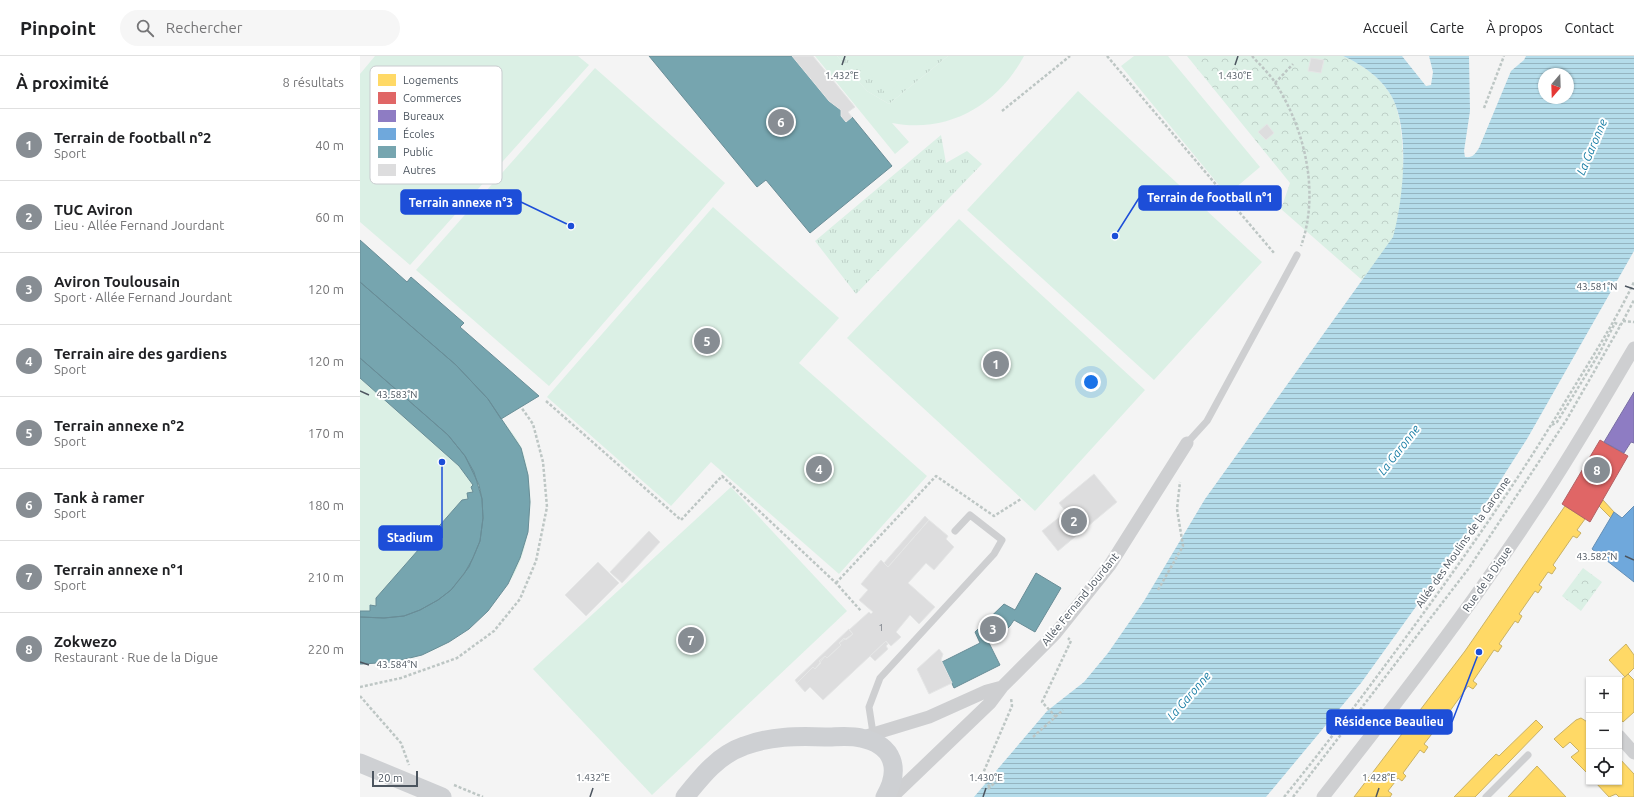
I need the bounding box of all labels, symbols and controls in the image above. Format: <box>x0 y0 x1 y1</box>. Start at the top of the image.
search box <box>120 10 400 46</box>
text: Pinpoint <box>20 17 96 39</box>
icon: search <box>134 17 156 39</box>
text: Rechercher <box>166 19 242 36</box>
text: Accueil <box>1363 20 1408 36</box>
text: Carte <box>1430 20 1464 36</box>
text: À propos <box>1486 20 1543 36</box>
text: Contact <box>1565 20 1614 36</box>
legend <box>370 66 502 184</box>
north arrow <box>1538 68 1574 104</box>
text: 1.432°E <box>825 70 859 81</box>
text: 1.430°E <box>1218 70 1252 81</box>
text: À proximité <box>16 73 109 92</box>
text: Logements <box>403 74 459 86</box>
text: 8 résultats <box>283 75 344 89</box>
text: Commerces <box>403 92 462 104</box>
pin: 6 <box>768 107 794 137</box>
text: Bureaux <box>403 110 444 122</box>
water label: La Garonne <box>1574 117 1609 177</box>
text: Écoles <box>403 127 435 140</box>
text: Terrain de football n°2 <box>54 129 212 146</box>
text: 1 <box>25 138 33 152</box>
text: 40 m <box>315 138 344 152</box>
text: Sport <box>54 146 86 160</box>
text: Public <box>403 146 433 158</box>
text: Autres <box>403 164 436 176</box>
callout: Terrain de football n°1 <box>1139 186 1281 210</box>
callout: Terrain annexe n°3 <box>401 190 521 214</box>
text: Terrain de football n°1 <box>1147 191 1273 204</box>
text: Terrain annexe n°3 <box>409 196 513 209</box>
text: TUC Aviron <box>54 201 133 218</box>
text: 2 <box>25 210 33 224</box>
text: 60 m <box>315 210 344 224</box>
text: Lieu · Allée Fernand Jourdant <box>54 218 224 232</box>
text: Aviron Toulousain <box>54 273 180 290</box>
text: 43.581°N <box>1576 281 1618 292</box>
text: 3 <box>25 282 33 296</box>
text: 120 m <box>308 282 344 296</box>
text: Sport · Allée Fernand Jourdant <box>54 290 232 304</box>
pin: 5 <box>694 326 720 356</box>
text: Terrain aire des gardiens <box>54 345 227 362</box>
pin: 1 <box>983 349 1009 379</box>
text: 4 <box>25 354 33 368</box>
text: 120 m <box>308 354 344 368</box>
text: Sport <box>54 362 86 376</box>
your location <box>1081 372 1101 392</box>
text: 43.583°N <box>376 389 418 400</box>
text: Terrain annexe n°2 <box>54 417 184 434</box>
water label: La Garonne <box>1375 422 1422 477</box>
text: 5 <box>25 426 33 440</box>
text: 170 m <box>308 426 344 440</box>
text: Sport <box>54 434 86 448</box>
pin: 4 <box>806 454 832 484</box>
pin: 8 <box>1584 455 1610 485</box>
street label: Allée des Moulins de la Garonne <box>1413 474 1513 610</box>
text: Tank à ramer <box>54 489 145 506</box>
text: 6 <box>25 498 33 512</box>
text: 180 m <box>308 498 344 512</box>
text: Sport <box>54 506 86 520</box>
pin: 2 <box>1061 506 1087 536</box>
callout: Stadium <box>379 526 442 550</box>
text: Stadium <box>387 531 433 544</box>
street label: Rue de la Digue <box>1460 544 1514 614</box>
street label: Allée Fernand Jourdant <box>1039 550 1122 648</box>
text: 43.582°N <box>1576 551 1618 562</box>
text: Terrain annexe n°1 <box>54 561 184 578</box>
text: 7 <box>25 570 33 584</box>
text: 210 m <box>308 570 344 584</box>
text: Sport <box>54 578 86 592</box>
pin: 3 <box>980 614 1006 644</box>
house number: 1 <box>878 623 884 633</box>
pin: 7 <box>678 625 704 655</box>
text: Zokwezo <box>54 633 117 650</box>
text: 8 <box>25 642 33 656</box>
text: 220 m <box>308 642 344 656</box>
text: Restaurant · Rue de la Digue <box>54 650 218 664</box>
text: 43.584°N <box>376 659 418 670</box>
water label: La Garonne <box>1164 669 1213 722</box>
map controls <box>1586 677 1622 785</box>
button: + <box>1586 677 1622 713</box>
callout: Résidence Beaulieu <box>1327 710 1452 734</box>
button: − <box>1586 713 1622 749</box>
text: Résidence Beaulieu <box>1334 715 1444 728</box>
button: locate <box>1586 749 1622 785</box>
scale bar <box>372 769 418 788</box>
text: 20 m <box>378 772 402 784</box>
text: 1.432°E <box>576 772 610 783</box>
text: 1.430°E <box>969 772 1003 783</box>
text: 1.428°E <box>1362 772 1396 783</box>

